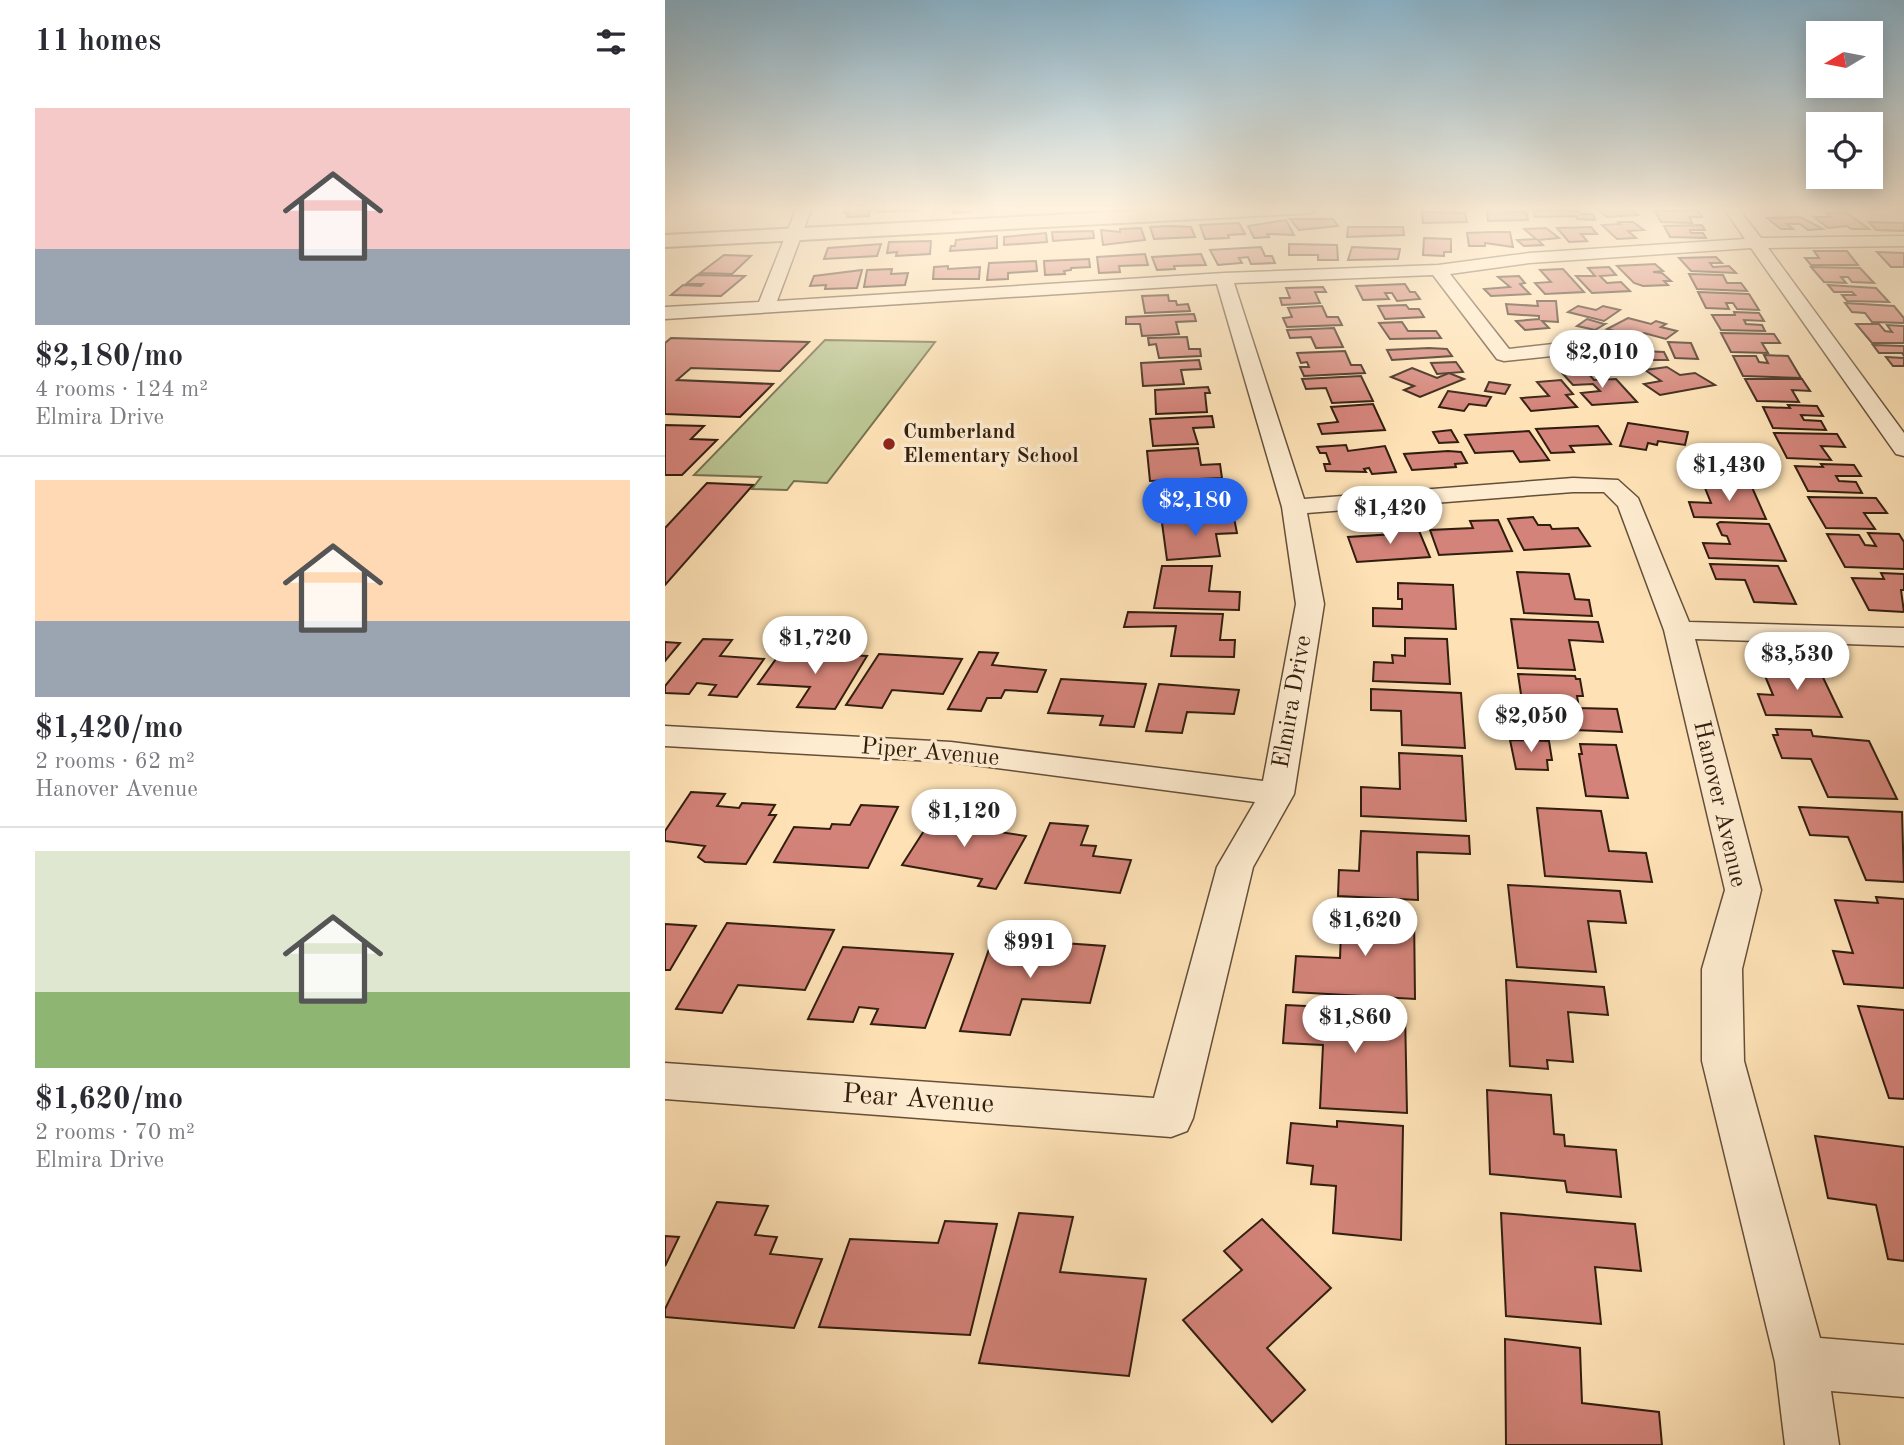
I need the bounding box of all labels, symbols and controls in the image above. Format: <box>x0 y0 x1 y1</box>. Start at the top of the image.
north arrow <box>1806 21 1883 98</box>
map controls <box>1806 21 1883 189</box>
icon: filters <box>592 23 630 61</box>
text: 11 homes <box>35 27 161 57</box>
button: locate <box>1806 112 1883 189</box>
icon: home <box>270 153 396 279</box>
pin: $2,010 <box>1545 330 1659 390</box>
text: $2,010 <box>1565 341 1639 364</box>
text: $2,180/mo <box>35 342 183 372</box>
text: 4 rooms · 124 m² <box>35 378 208 401</box>
text: Elmira Drive <box>35 406 164 429</box>
place label: Cumberland Elementary School <box>903 422 1079 467</box>
marker: Cumberland Elementary School <box>881 436 897 452</box>
pin: $1,430 <box>1672 444 1786 503</box>
text: $1,430 <box>1692 454 1766 477</box>
pin: $2,180 <box>1138 478 1252 538</box>
pin: $1,420 <box>1333 486 1447 546</box>
text: $2,180 <box>1158 489 1232 512</box>
text: $1,420 <box>1353 497 1427 520</box>
icon: home <box>270 525 396 651</box>
pin: $1,720 <box>758 616 872 676</box>
text: $1,720 <box>778 627 852 650</box>
pin: $3,530 <box>1740 632 1854 692</box>
street label: Elmira Drive <box>1269 634 1317 770</box>
text: $3,530 <box>1760 643 1834 666</box>
pin: $2,050 <box>1474 694 1588 754</box>
text: $2,050 <box>1494 705 1568 728</box>
text: $1,420/mo <box>35 714 183 744</box>
street label: Hanover Avenue <box>1688 718 1750 890</box>
street label: Piper Avenue <box>860 735 1000 771</box>
text: 2 rooms · 62 m² <box>35 750 195 773</box>
text: Hanover Avenue <box>35 778 198 801</box>
pin: $1,120 <box>907 790 1021 849</box>
text: $1,120 <box>927 800 1001 823</box>
icon: home <box>270 896 396 1022</box>
pin: $1,620 <box>1308 898 1422 958</box>
text: $1,620 <box>1328 909 1402 932</box>
pin: $991 <box>989 920 1071 980</box>
text: $991 <box>1003 931 1057 954</box>
pin: $1,860 <box>1298 996 1412 1055</box>
text: $1,860 <box>1318 1006 1392 1029</box>
street label: Pear Avenue <box>841 1081 995 1119</box>
text: $1,620/mo <box>35 1085 183 1115</box>
text: 2 rooms · 70 m² <box>35 1121 195 1144</box>
text: Elmira Drive <box>35 1149 164 1172</box>

